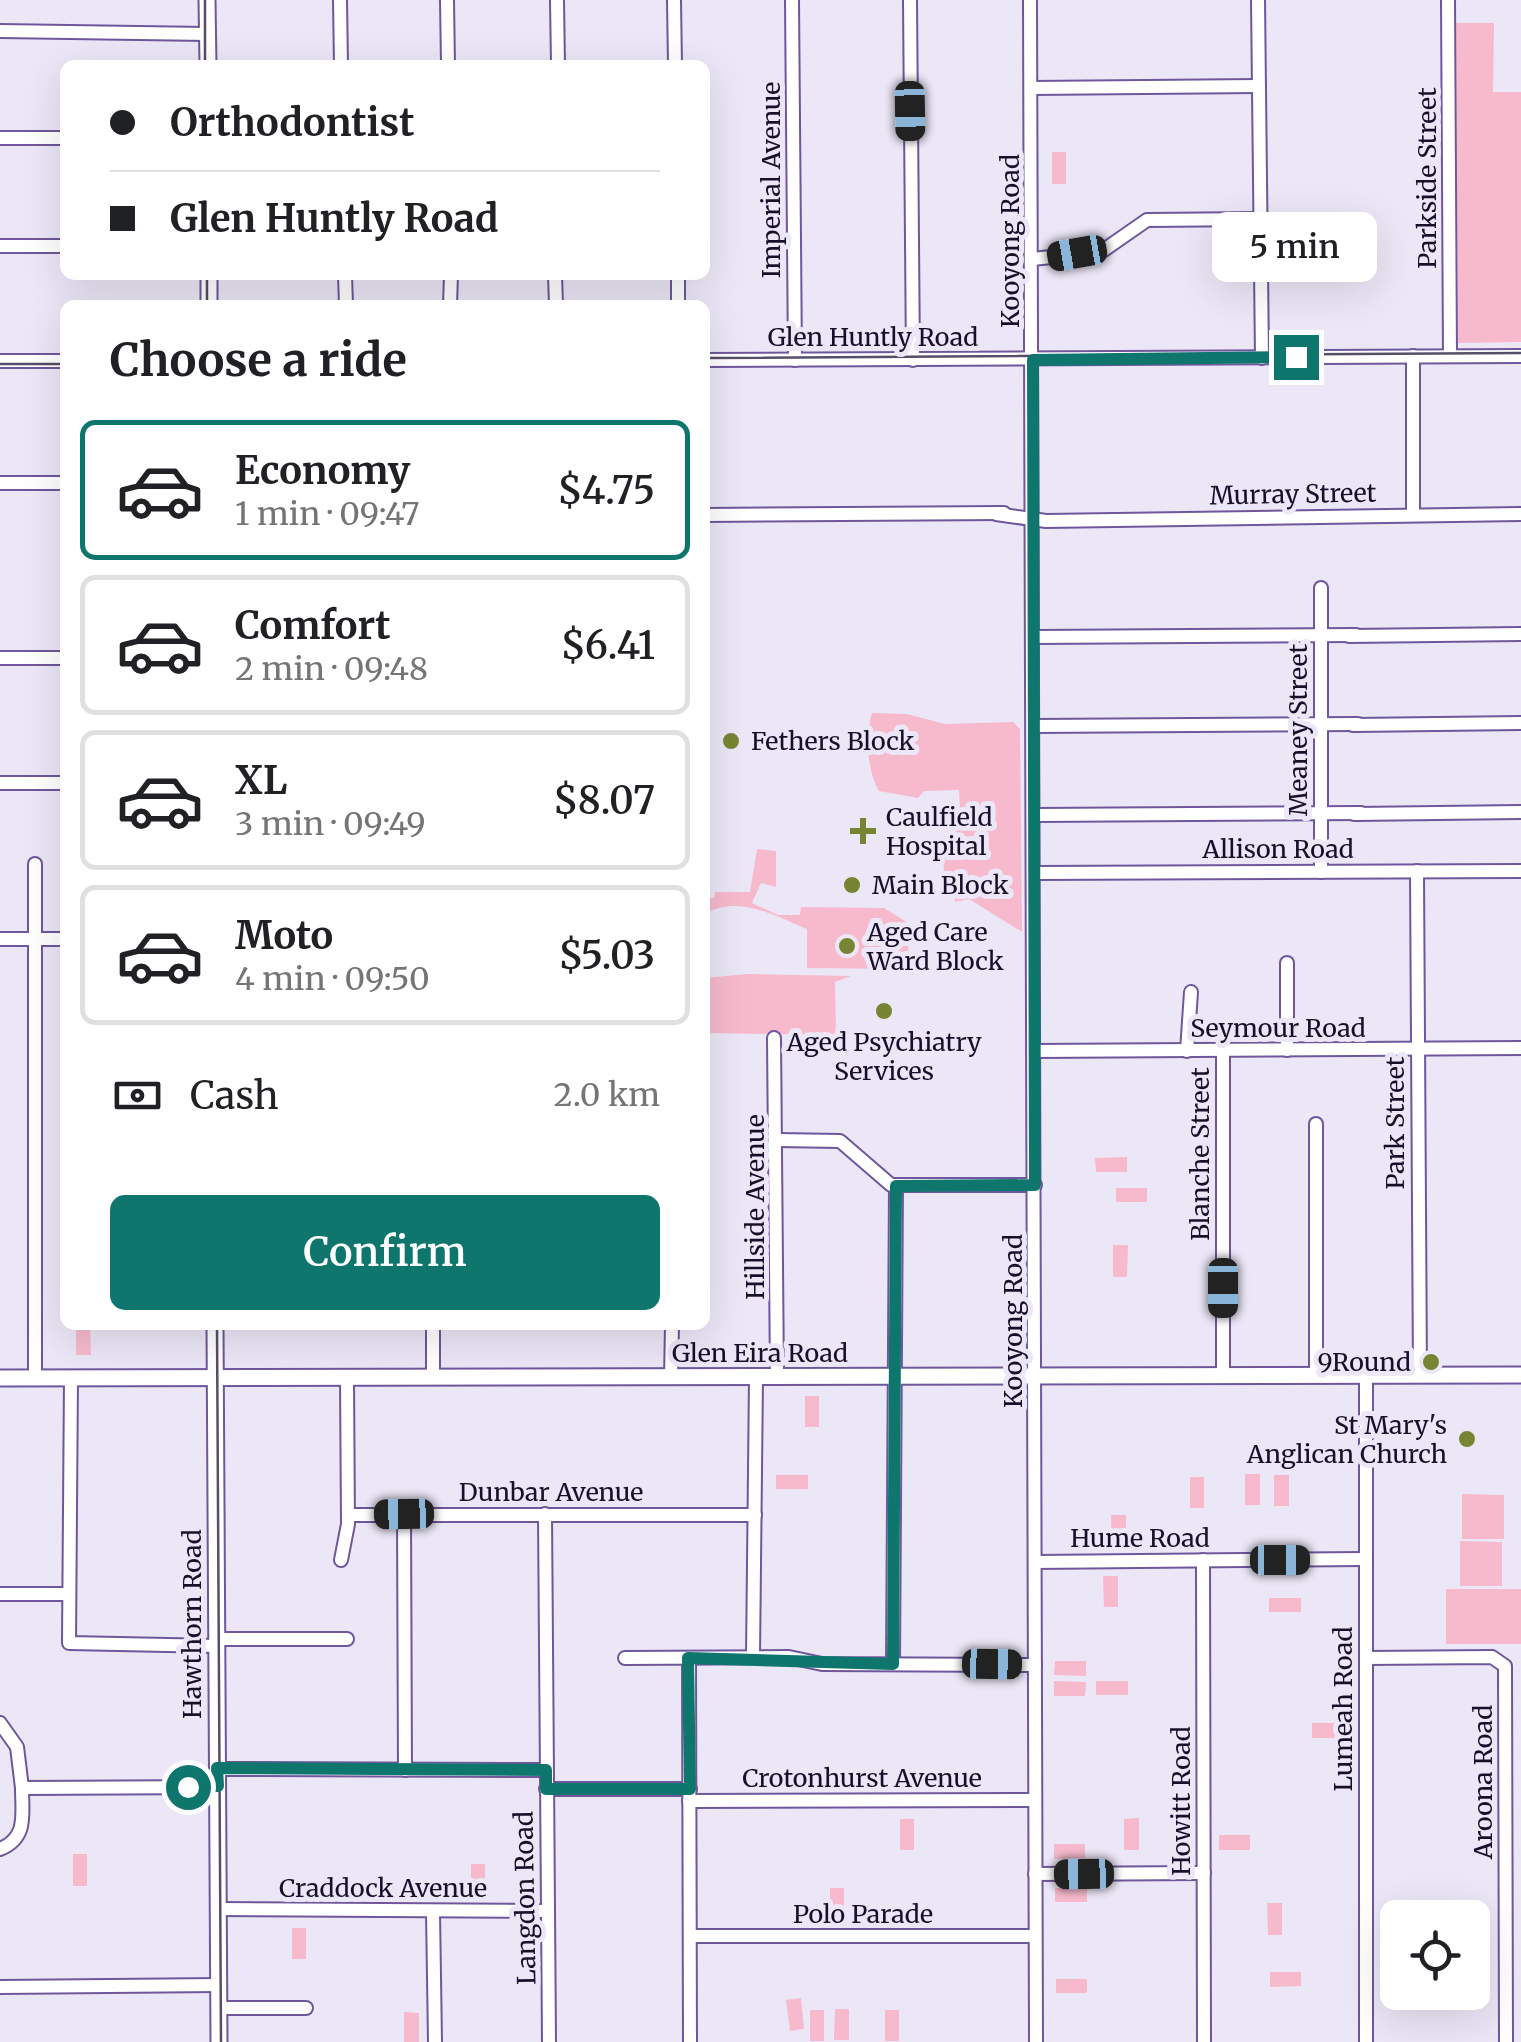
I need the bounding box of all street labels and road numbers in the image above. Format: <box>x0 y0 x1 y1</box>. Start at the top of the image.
street label: Imperial Avenue <box>755 82 787 278</box>
street label: Parkside Street <box>1411 87 1443 269</box>
street label: Kooyong Road <box>994 154 1026 328</box>
street label: Glen Huntly Road <box>768 321 978 353</box>
street label: Murray Street <box>1209 477 1377 511</box>
street label: Meaney Street <box>1282 643 1314 816</box>
street label: Allison Road <box>1201 833 1354 865</box>
street label: Seymour Road <box>1190 1012 1366 1044</box>
street label: Park Street <box>1379 1056 1411 1190</box>
street label: Blanche Street <box>1184 1067 1216 1241</box>
street label: Hillside Avenue <box>739 1114 771 1300</box>
street label: Kooyong Road <box>997 1234 1029 1408</box>
street label: Glen Eira Road <box>672 1337 848 1369</box>
street label: Dunbar Avenue <box>459 1476 643 1508</box>
street label: Hume Road <box>1070 1522 1210 1554</box>
street label: Hawthorn Road <box>176 1529 208 1719</box>
street label: Lumeah Road <box>1327 1626 1359 1792</box>
street label: Aroona Road <box>1467 1705 1499 1860</box>
street label: Howitt Road <box>1165 1726 1197 1876</box>
street label: Crotonhurst Avenue <box>742 1762 982 1794</box>
street label: Langdon Road <box>507 1811 543 1985</box>
street label: Craddock Avenue <box>279 1872 487 1904</box>
street label: Polo Parade <box>793 1898 933 1930</box>

